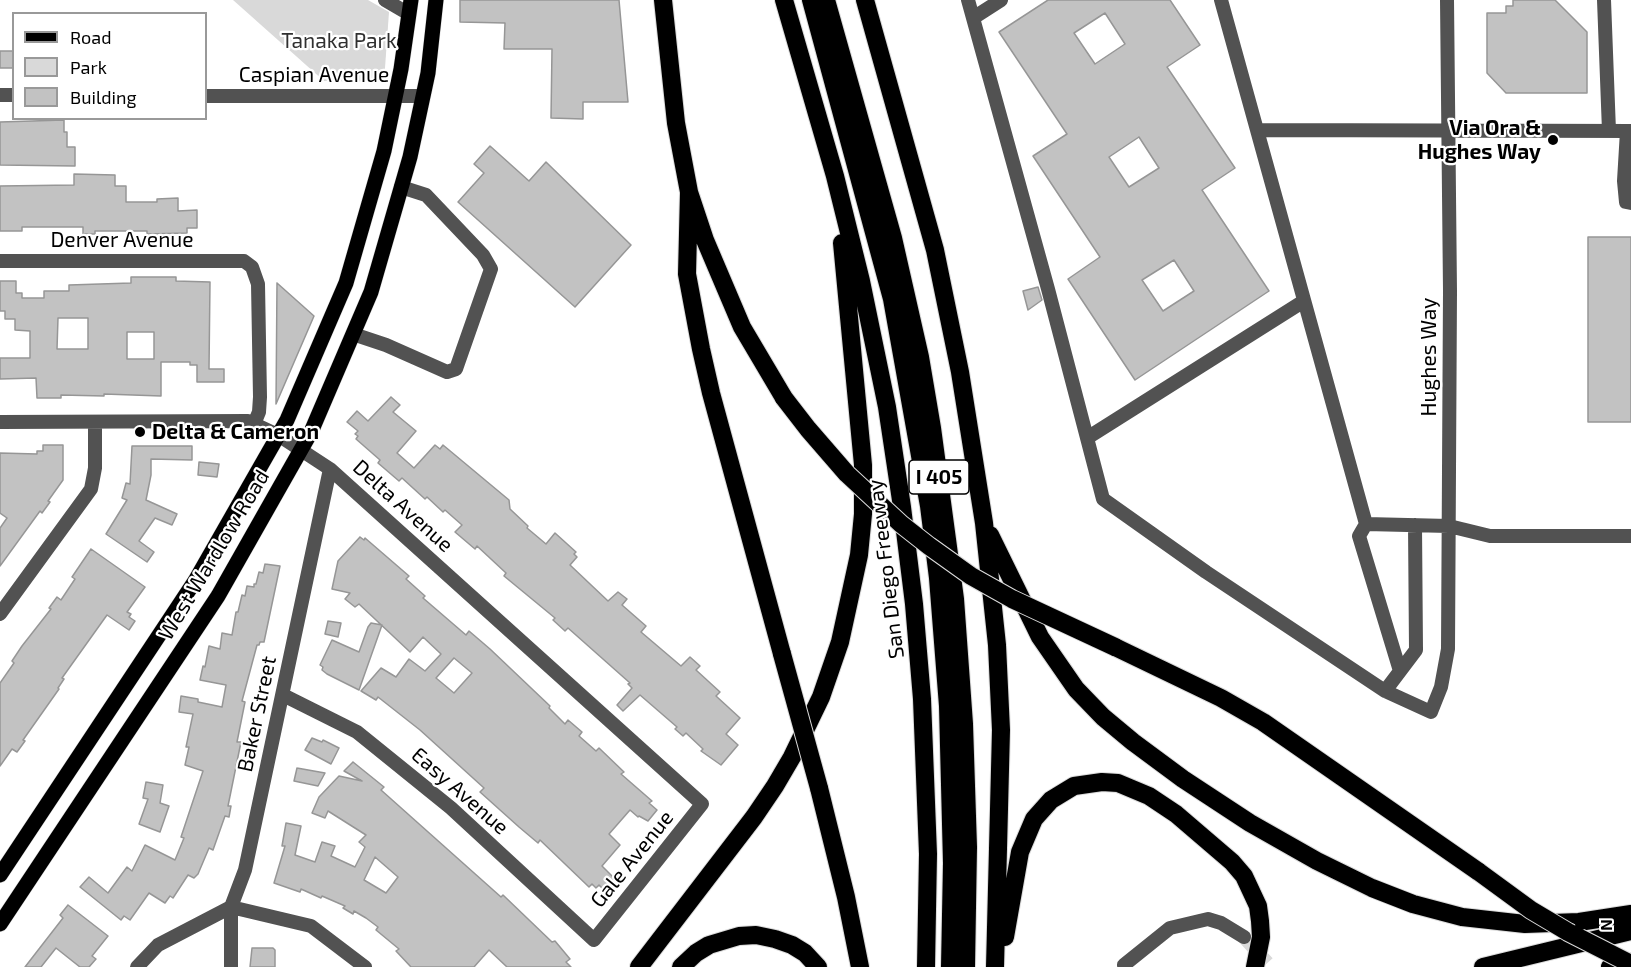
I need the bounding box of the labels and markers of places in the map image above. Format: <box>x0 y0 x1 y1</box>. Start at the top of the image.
place label: Via Ora & Hughes Way <box>1418 115 1541 165</box>
marker: Via Ora & Hughes Way <box>1546 133 1560 147</box>
place label: Delta & Cameron <box>152 419 319 445</box>
marker: Delta & Cameron <box>133 425 147 439</box>

